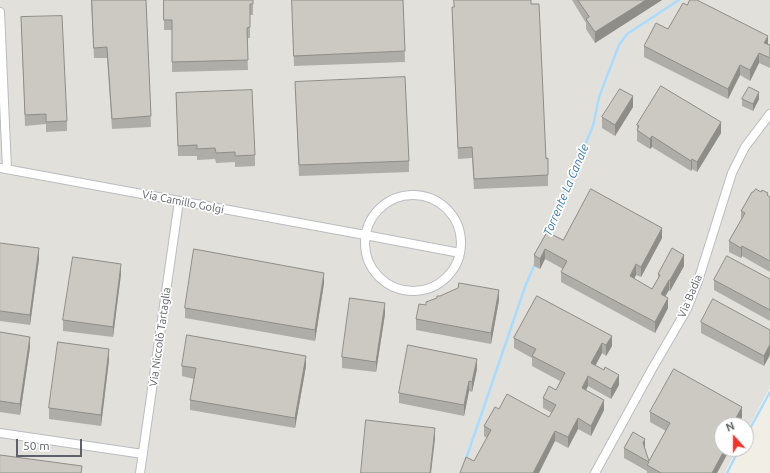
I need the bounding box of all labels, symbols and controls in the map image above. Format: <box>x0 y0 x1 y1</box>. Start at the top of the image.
water label: Torrente La Canale <box>540 142 592 238</box>
street label: Via Camillo Golgi <box>141 188 225 216</box>
street label: Via Badia <box>675 272 705 320</box>
street label: Via Niccolò Tartaglia <box>146 286 174 388</box>
north arrow <box>714 417 754 457</box>
text: N <box>724 420 736 434</box>
scale bar <box>18 431 84 457</box>
text: 50 m <box>23 439 50 452</box>

